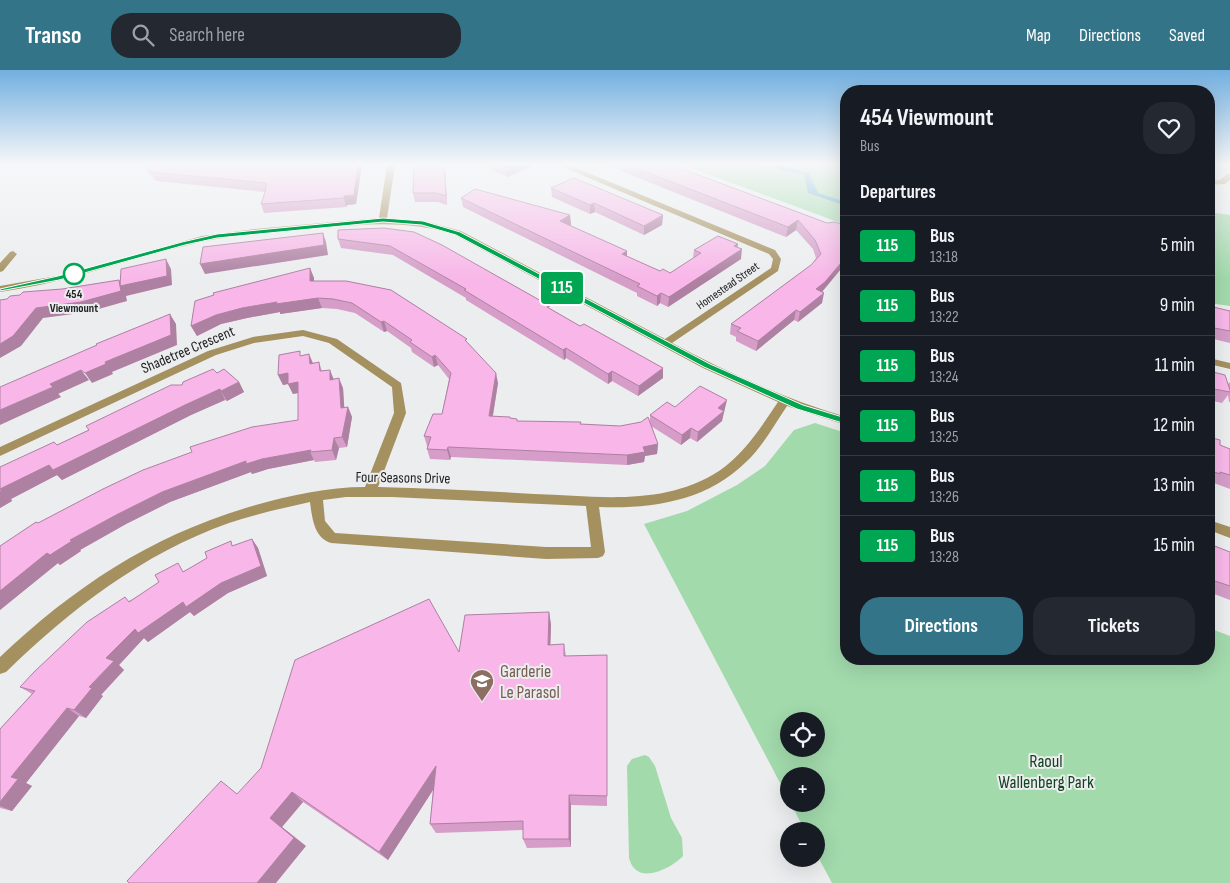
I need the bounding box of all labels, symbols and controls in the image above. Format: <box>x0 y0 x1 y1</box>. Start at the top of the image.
search box <box>111 13 461 58</box>
text: Transo <box>25 21 81 50</box>
icon: search <box>129 21 157 49</box>
text: Search here <box>169 24 245 47</box>
text: Map <box>1026 25 1051 46</box>
text: Directions <box>1079 25 1141 46</box>
text: Saved <box>1169 25 1205 46</box>
button: heart <box>1143 102 1195 154</box>
text: 454 Viewmount <box>860 103 994 132</box>
text: Bus <box>860 137 880 156</box>
text: Departures <box>860 181 936 204</box>
text: Bus <box>930 225 955 248</box>
text: 5 min <box>1160 234 1195 257</box>
text: 115 <box>876 235 899 256</box>
text: 13:18 <box>930 248 958 267</box>
street label: Homestead Street <box>694 259 763 313</box>
marker: 454 Viewmount <box>63 263 85 285</box>
line badge: 115 <box>533 272 591 304</box>
text: 115 <box>551 277 573 298</box>
text: Bus <box>930 285 955 308</box>
place label: 454 Viewmount <box>50 287 98 316</box>
text: 9 min <box>1160 294 1195 317</box>
text: 115 <box>876 295 899 316</box>
text: 13:22 <box>930 308 959 327</box>
street label: Shadetree Crescent <box>138 322 238 378</box>
text: Bus <box>930 345 955 368</box>
text: 11 min <box>1155 354 1195 377</box>
text: 115 <box>876 355 899 376</box>
text: 13:24 <box>930 368 959 387</box>
text: Bus <box>930 405 955 428</box>
text: 12 min <box>1153 414 1195 437</box>
text: 115 <box>876 415 899 436</box>
text: 13:25 <box>930 428 958 447</box>
text: Bus <box>930 465 955 488</box>
street label: Four Seasons Drive <box>355 468 451 488</box>
text: 13 min <box>1154 474 1195 497</box>
text: 115 <box>876 475 899 496</box>
text: 13:26 <box>930 488 959 507</box>
text: Bus <box>930 525 955 548</box>
text: 15 min <box>1154 534 1195 557</box>
text: 115 <box>876 535 899 556</box>
text: 13:28 <box>930 548 959 567</box>
button: Directions <box>860 597 1023 655</box>
button: Tickets <box>1033 597 1195 655</box>
place label: Garderie Le Parasol <box>500 661 560 703</box>
school or university icon: Garderie Le Parasol <box>469 668 495 702</box>
map controls <box>780 712 825 867</box>
button: locate <box>780 712 825 757</box>
park label: Raoul Wallenberg Park <box>998 751 1094 793</box>
button: + <box>780 767 825 812</box>
button: − <box>780 822 825 867</box>

